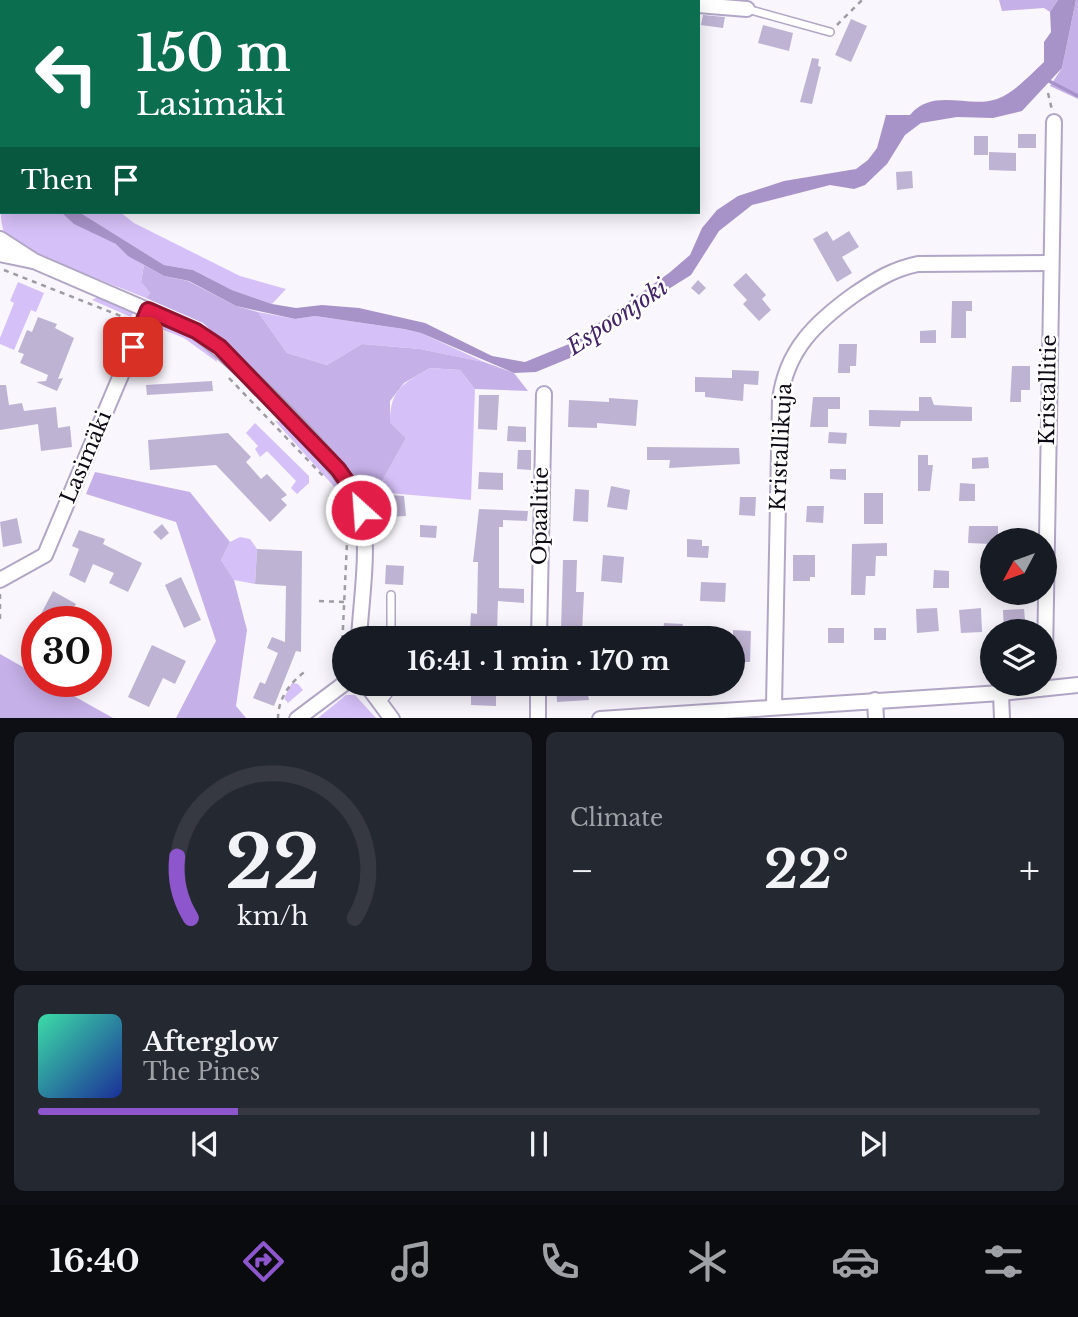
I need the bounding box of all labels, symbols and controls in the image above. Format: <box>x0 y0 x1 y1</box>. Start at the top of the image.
text: 150 m <box>136 23 291 84</box>
icon: left <box>21 28 112 119</box>
text: Lasimäki <box>136 84 285 124</box>
icon: arrive <box>107 161 145 199</box>
text: Then <box>21 164 93 196</box>
water label: Espoonjoki <box>560 273 673 362</box>
pin <box>103 317 163 377</box>
icon: arrive <box>114 328 152 366</box>
street label: Kristallitie <box>1034 334 1062 446</box>
street label: Kristallikuja <box>765 382 797 512</box>
street label: Lasimäki <box>55 407 117 507</box>
street label: Opaalitie <box>526 467 554 565</box>
position arrow <box>324 473 398 547</box>
north arrow <box>980 528 1057 606</box>
map controls <box>980 528 1057 696</box>
speed limit sign: 30 <box>21 606 112 697</box>
button: layers <box>980 619 1057 696</box>
text: 16:41 · 1 min · 170 m <box>407 645 670 677</box>
text: Climate <box>570 804 663 832</box>
text: 22 <box>226 817 320 908</box>
text: 22° <box>764 838 849 902</box>
text: − <box>570 847 594 894</box>
text: + <box>1019 847 1040 894</box>
text: km/h <box>238 900 308 931</box>
text: Afterglow <box>143 1026 279 1058</box>
text: The Pines <box>143 1058 260 1086</box>
icon: previous <box>186 1125 224 1163</box>
icon: pause <box>520 1125 558 1163</box>
icon: next <box>854 1125 892 1163</box>
icon: directions <box>239 1237 288 1286</box>
icon: music <box>387 1237 436 1286</box>
icon: phone <box>535 1237 584 1286</box>
icon: climate <box>683 1237 732 1286</box>
icon: car <box>831 1237 880 1286</box>
icon: filters <box>979 1237 1028 1286</box>
text: 16:40 <box>50 1241 140 1281</box>

